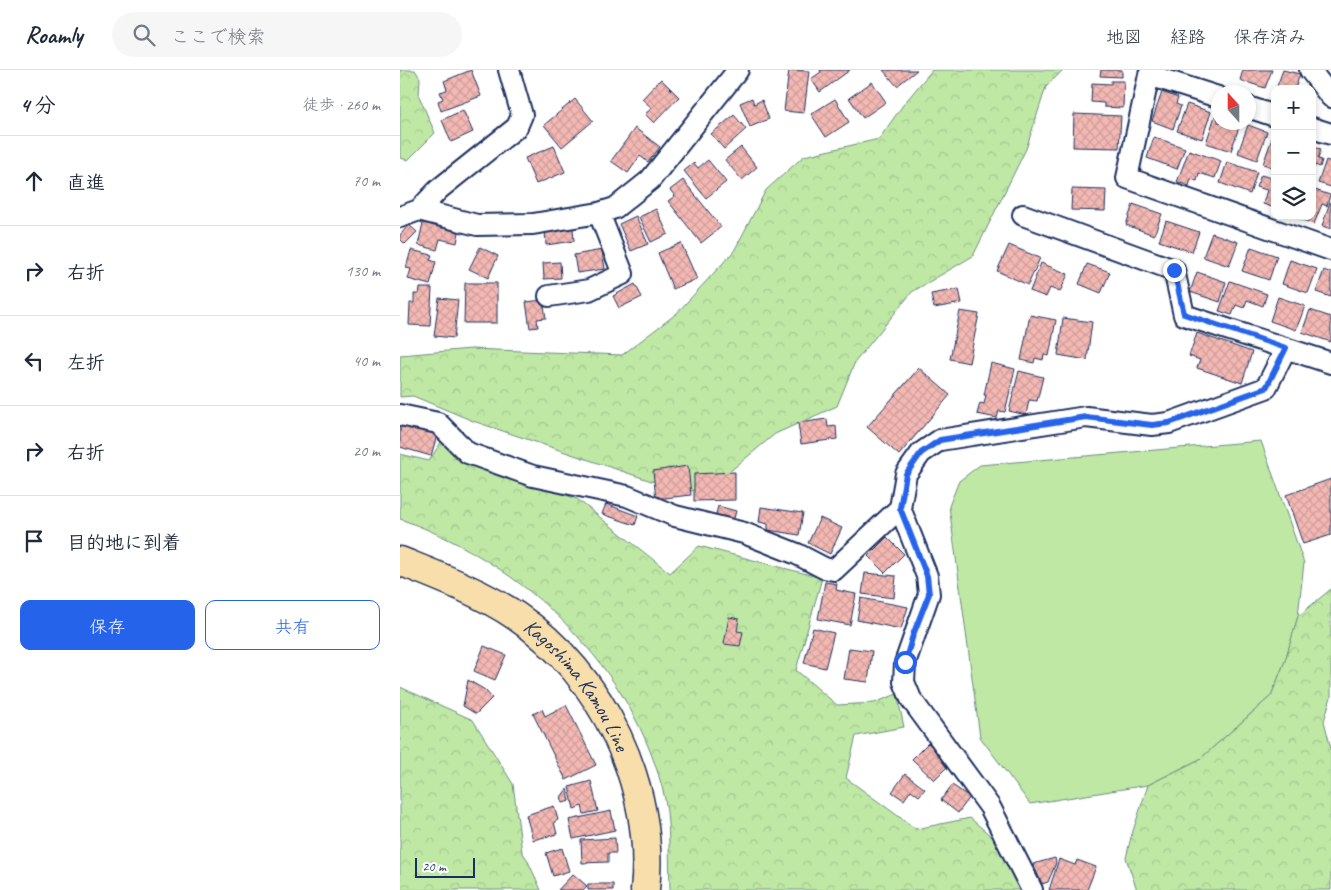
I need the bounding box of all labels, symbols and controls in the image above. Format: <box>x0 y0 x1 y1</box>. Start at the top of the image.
search box <box>112 12 462 57</box>
text: Roamly <box>25 20 82 50</box>
icon: search <box>130 21 158 49</box>
text: ここで検索 <box>170 25 265 49</box>
text: 地図 <box>1106 26 1142 48</box>
text: 経路 <box>1170 26 1206 48</box>
text: 保存済み <box>1234 26 1306 48</box>
north arrow <box>1211 85 1256 130</box>
map controls <box>1271 85 1316 220</box>
button: + <box>1271 85 1316 130</box>
text: 4 分 <box>20 92 56 118</box>
text: 徒歩 · 260 m <box>303 95 380 115</box>
button: − <box>1271 130 1316 175</box>
icon: ahead <box>20 167 48 195</box>
text: 直進 <box>67 171 105 195</box>
text: 70 m <box>353 171 380 191</box>
button: layers <box>1271 175 1316 220</box>
icon: right <box>20 257 48 285</box>
route end <box>1163 259 1186 282</box>
text: 右折 <box>67 261 105 285</box>
text: 130 m <box>346 261 380 281</box>
icon: left <box>20 347 48 375</box>
text: 左折 <box>67 351 105 375</box>
text: 40 m <box>353 351 380 371</box>
icon: right <box>20 437 48 465</box>
text: 右折 <box>67 441 105 465</box>
text: 20 m <box>353 441 380 461</box>
icon: arrive <box>20 527 48 555</box>
text: 目的地に到着 <box>67 531 181 555</box>
button: 保存 <box>20 600 195 650</box>
button: 共有 <box>205 600 380 650</box>
street label: Kagoshima Kamou Line <box>519 613 636 756</box>
route start <box>894 651 917 674</box>
scale bar <box>415 855 475 878</box>
text: 20 m <box>422 858 446 875</box>

